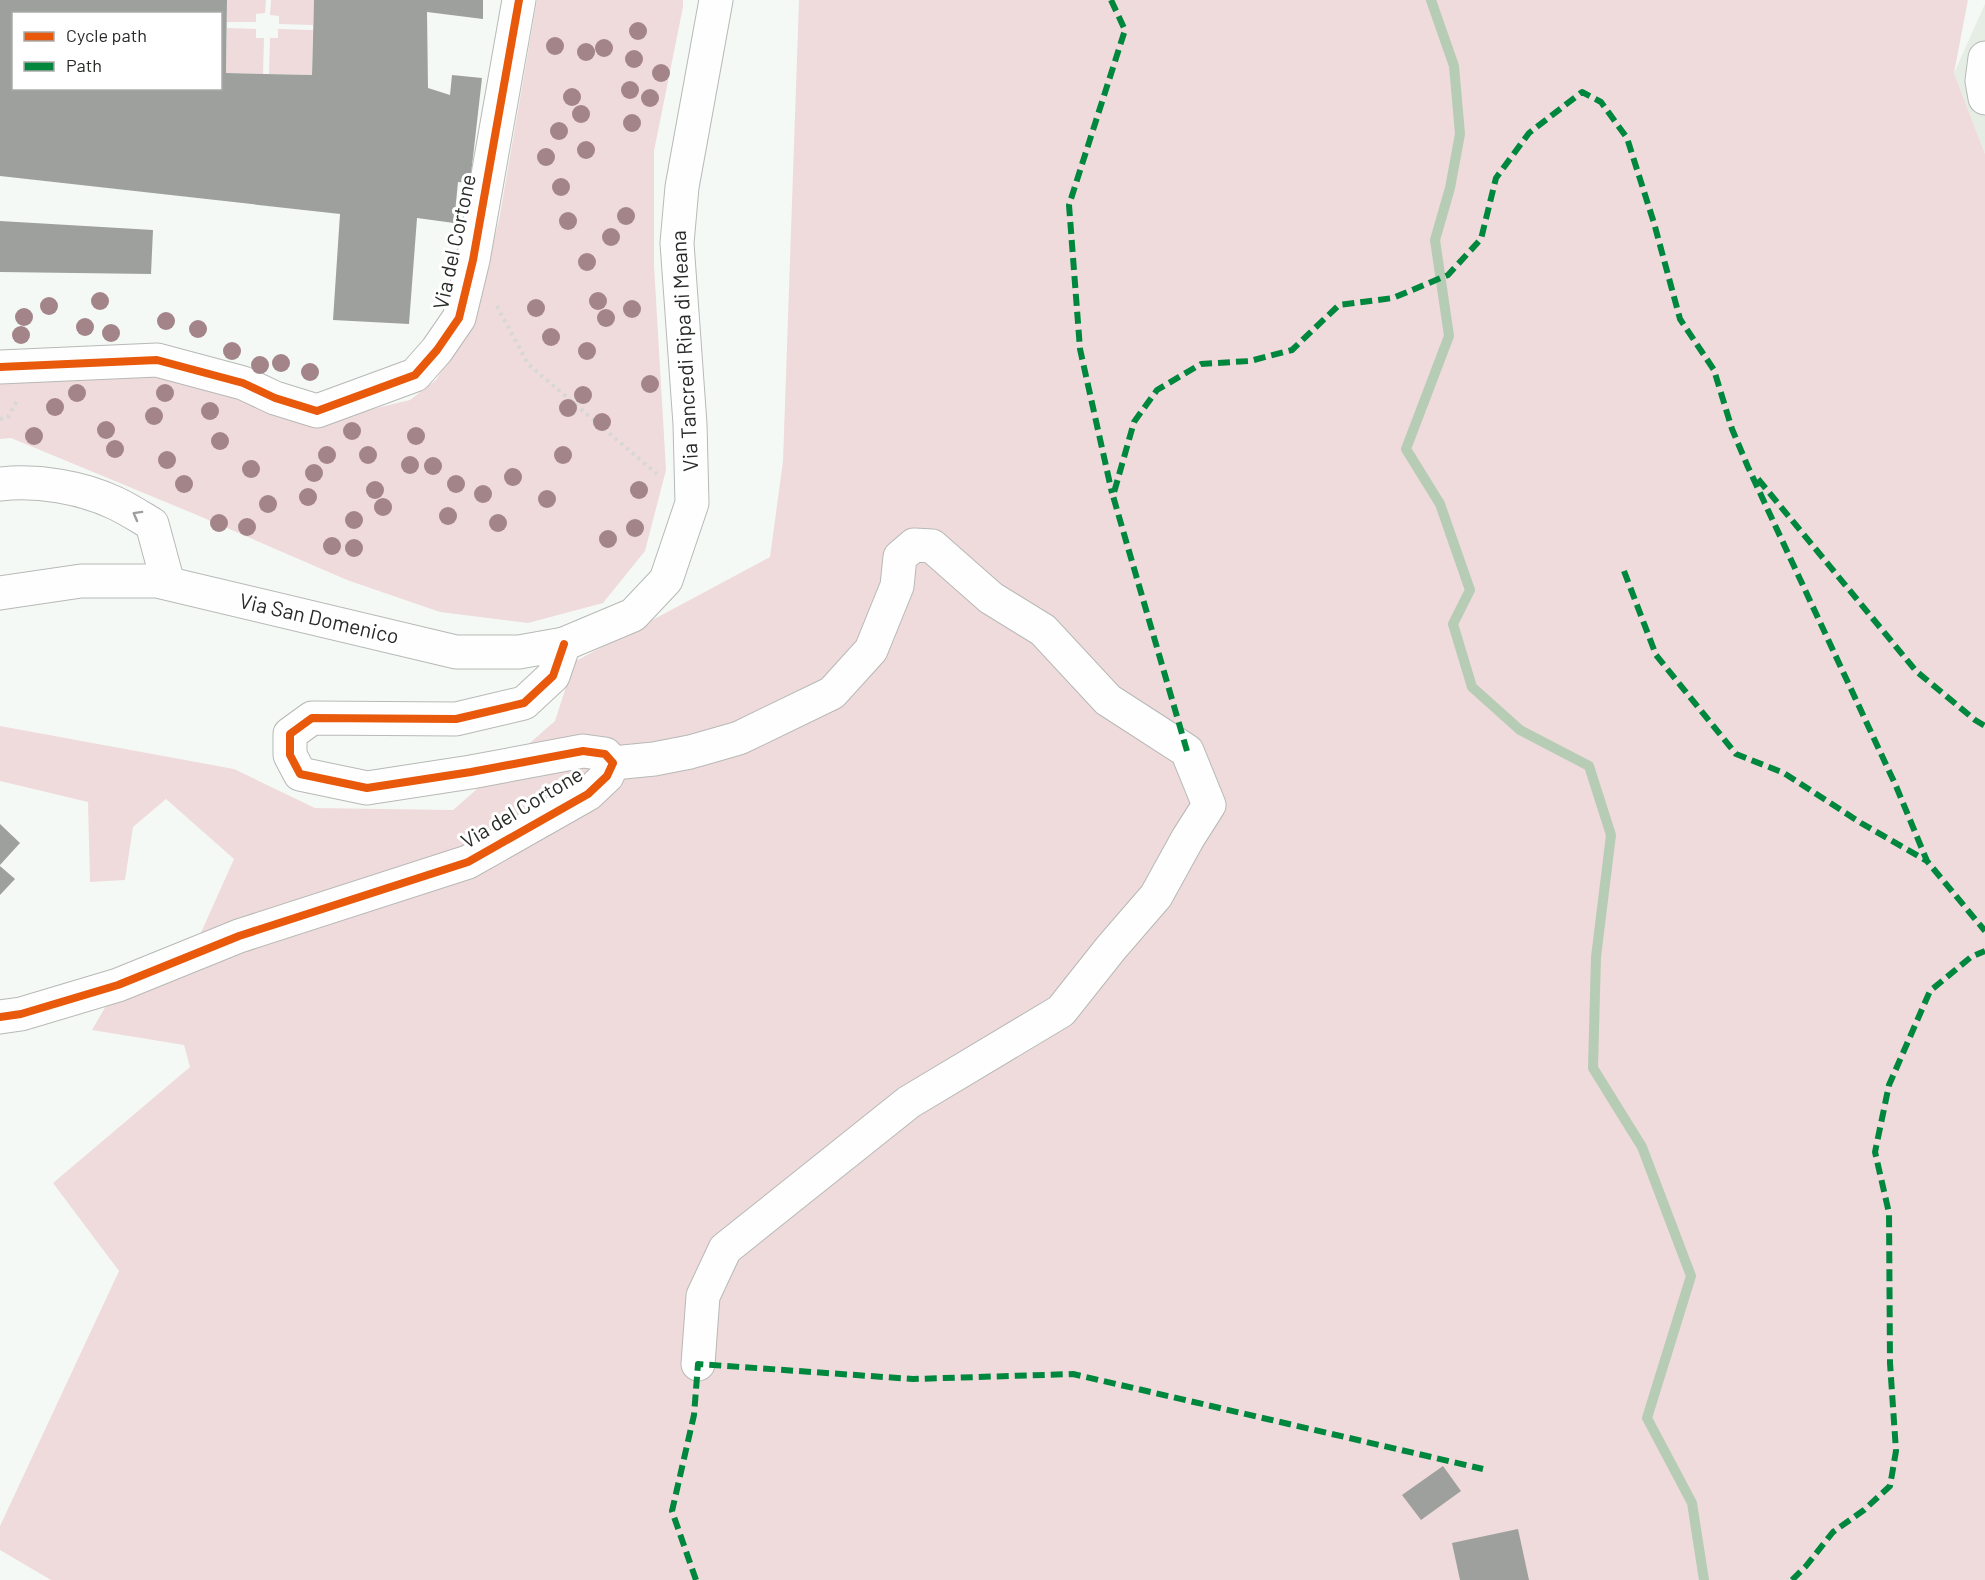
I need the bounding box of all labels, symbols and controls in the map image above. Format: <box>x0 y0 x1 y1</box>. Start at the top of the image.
legend <box>12 12 222 90</box>
text: Cycle path <box>66 24 147 46</box>
text: Path <box>66 54 102 76</box>
street label: Via del Cortone <box>427 172 480 312</box>
street label: Via Tancredi Ripa di Meana <box>665 230 702 472</box>
one-way arrow <box>132 511 143 522</box>
street label: Via San Domenico <box>237 587 402 648</box>
street label: Via del Cortone <box>456 761 587 853</box>

